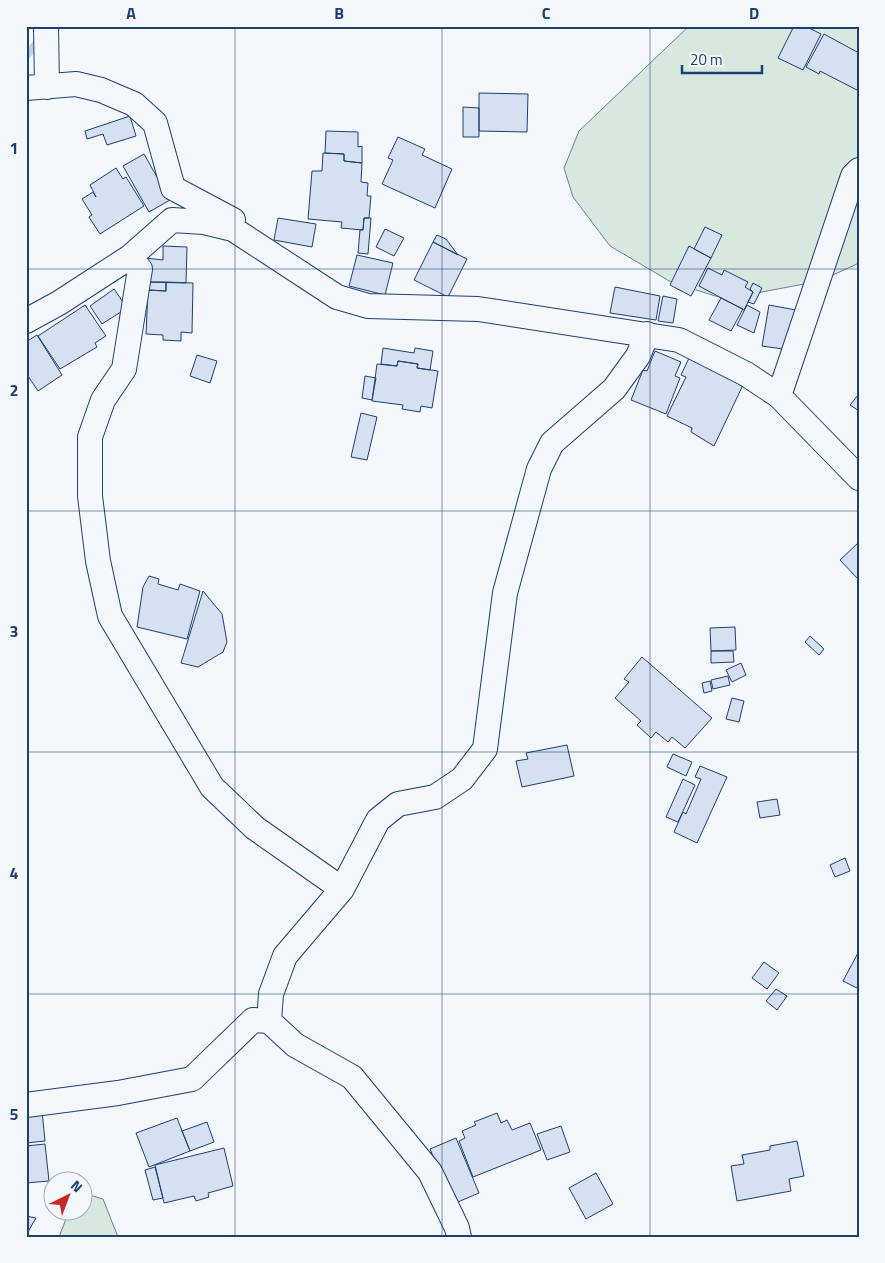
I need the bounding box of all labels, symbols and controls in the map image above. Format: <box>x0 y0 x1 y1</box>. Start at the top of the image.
text: A <box>126 1 136 25</box>
text: B <box>334 1 344 25</box>
text: C <box>542 1 551 25</box>
text: D <box>749 1 759 25</box>
scale bar <box>682 42 762 74</box>
text: 20 m <box>690 48 723 71</box>
text: 1 <box>10 136 18 160</box>
text: 2 <box>10 378 18 402</box>
text: 3 <box>10 619 18 643</box>
text: 4 <box>10 861 19 885</box>
text: 5 <box>10 1102 19 1126</box>
north arrow <box>42 1170 92 1220</box>
text: N <box>66 1175 88 1197</box>

